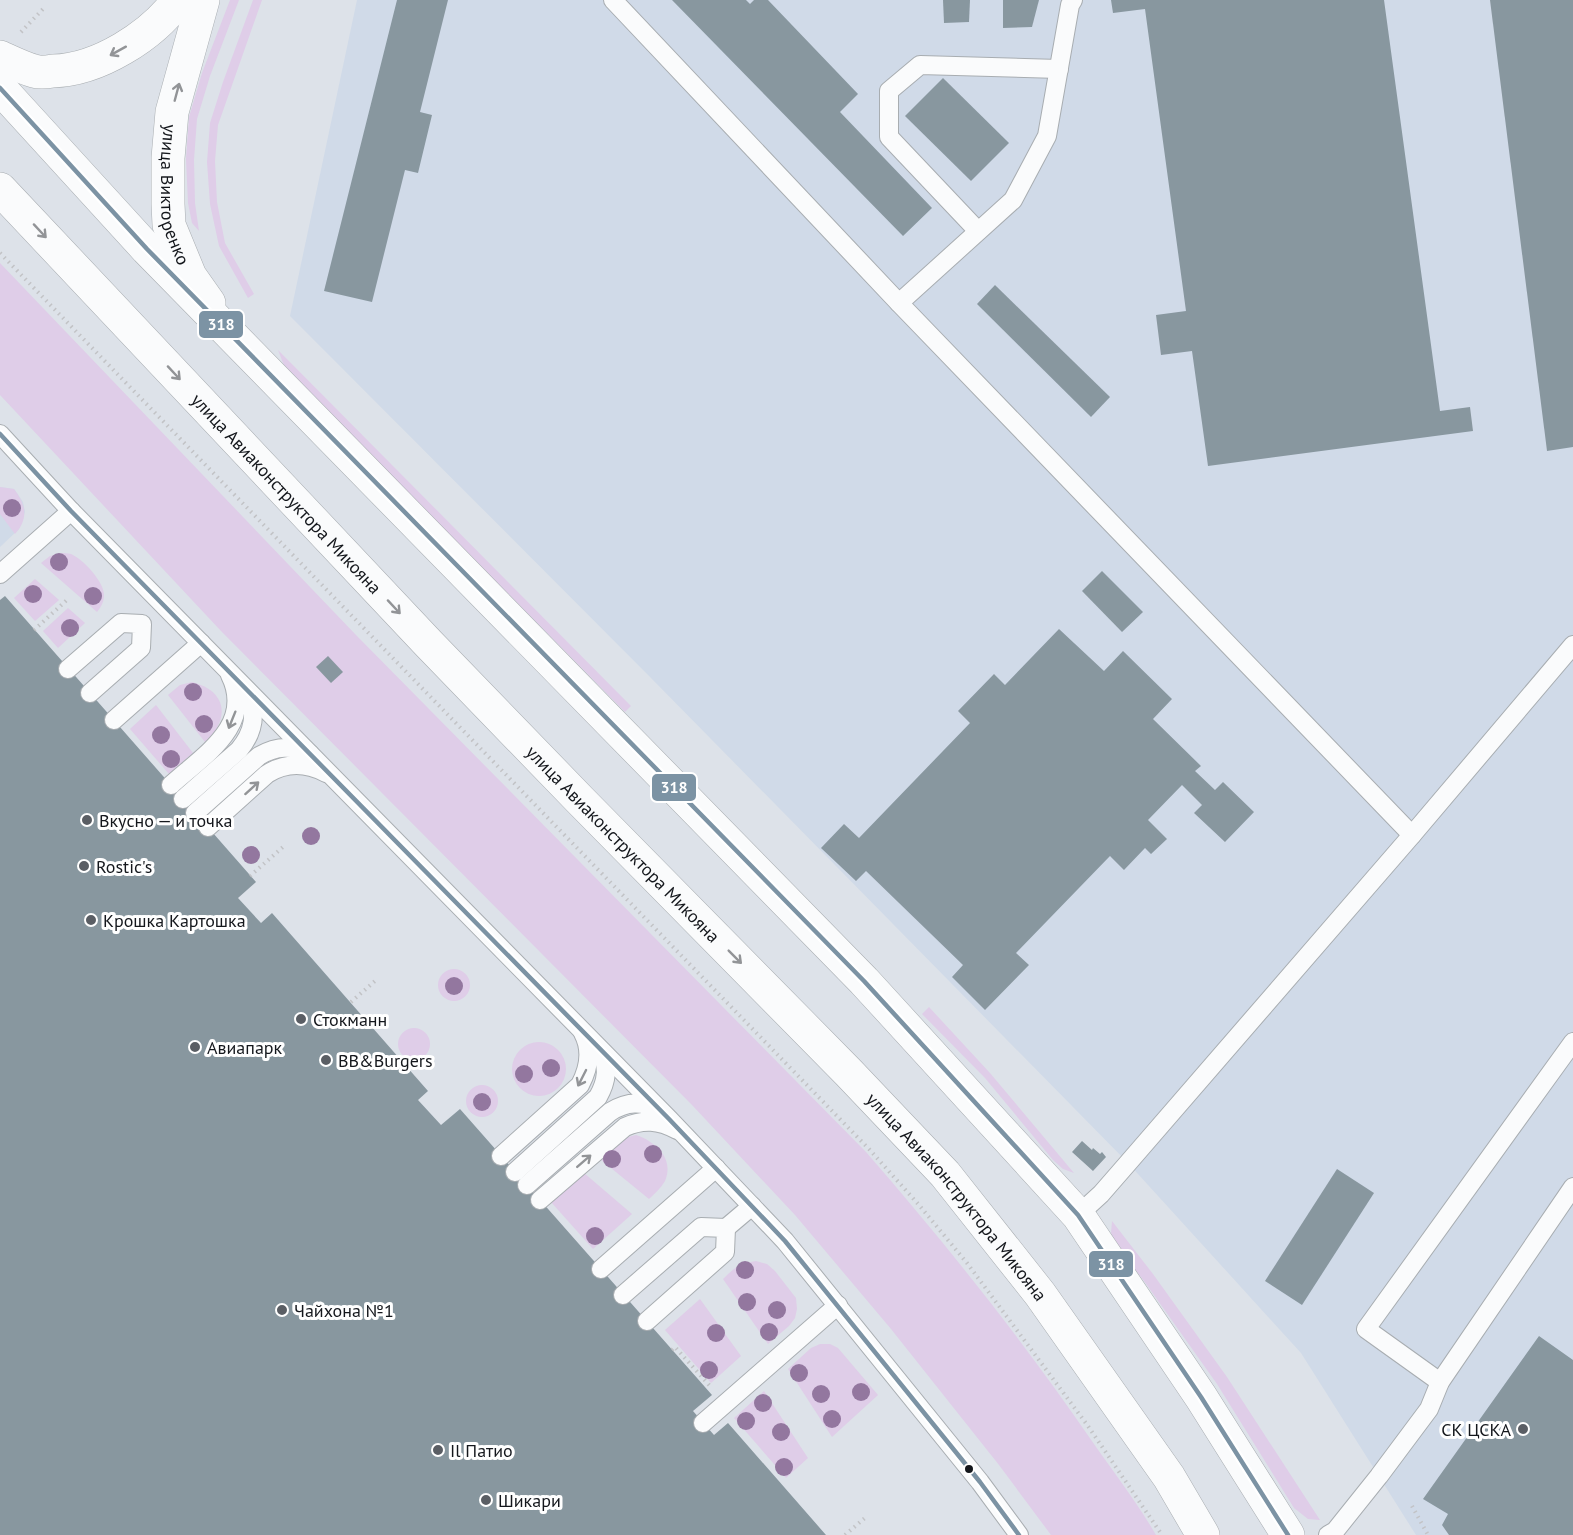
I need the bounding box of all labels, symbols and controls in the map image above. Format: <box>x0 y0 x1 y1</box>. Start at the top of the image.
one-way arrow <box>110 45 127 57</box>
one-way arrow <box>172 83 184 102</box>
street label: улица Викторенко <box>156 123 196 268</box>
one-way arrow <box>33 224 47 239</box>
line badge: 318 <box>198 310 244 339</box>
text: 318 <box>207 314 235 334</box>
one-way arrow <box>167 366 181 381</box>
street label: улица Авиаконструктора Микояна <box>187 388 387 598</box>
one-way arrow <box>387 599 401 614</box>
one-way arrow <box>226 710 237 729</box>
street label: улица Авиаконструктора Микояна <box>522 740 725 947</box>
line badge: 318 <box>651 773 697 802</box>
text: 318 <box>660 777 688 797</box>
one-way arrow <box>244 781 259 795</box>
place label: Вкусно — и точка <box>99 809 232 832</box>
marker: Вкусно — и точка <box>80 813 94 827</box>
place label: Rostic's <box>96 855 152 878</box>
marker: Rostic's <box>77 859 91 873</box>
place label: Крошка Картошка <box>103 909 246 932</box>
marker: Крошка Картошка <box>84 913 98 927</box>
one-way arrow <box>728 950 743 965</box>
place label: Стокманн <box>313 1008 387 1031</box>
marker: Стокманн <box>294 1012 308 1026</box>
place label: Авиапарк <box>207 1036 283 1059</box>
marker: Авиапарк <box>188 1040 202 1054</box>
place label: BB&Burgers <box>338 1049 433 1072</box>
marker: BB&Burgers <box>319 1053 333 1067</box>
one-way arrow <box>576 1069 588 1087</box>
street label: улица Авиаконструктора Микояна <box>862 1087 1053 1305</box>
one-way arrow <box>576 1154 591 1168</box>
line badge: 318 <box>1088 1250 1134 1278</box>
text: 318 <box>1097 1254 1125 1274</box>
place label: Чайхона №1 <box>294 1299 394 1322</box>
marker: Чайхона №1 <box>275 1303 289 1317</box>
place label: СК ЦСКА <box>1441 1418 1511 1441</box>
marker: СК ЦСКА <box>1516 1422 1530 1436</box>
place label: Il Патио <box>450 1439 513 1462</box>
marker: Il Патио <box>431 1443 445 1457</box>
unlabelled marker <box>963 1463 975 1475</box>
place label: Шикари <box>498 1489 561 1512</box>
marker: Шикари <box>479 1493 493 1507</box>

